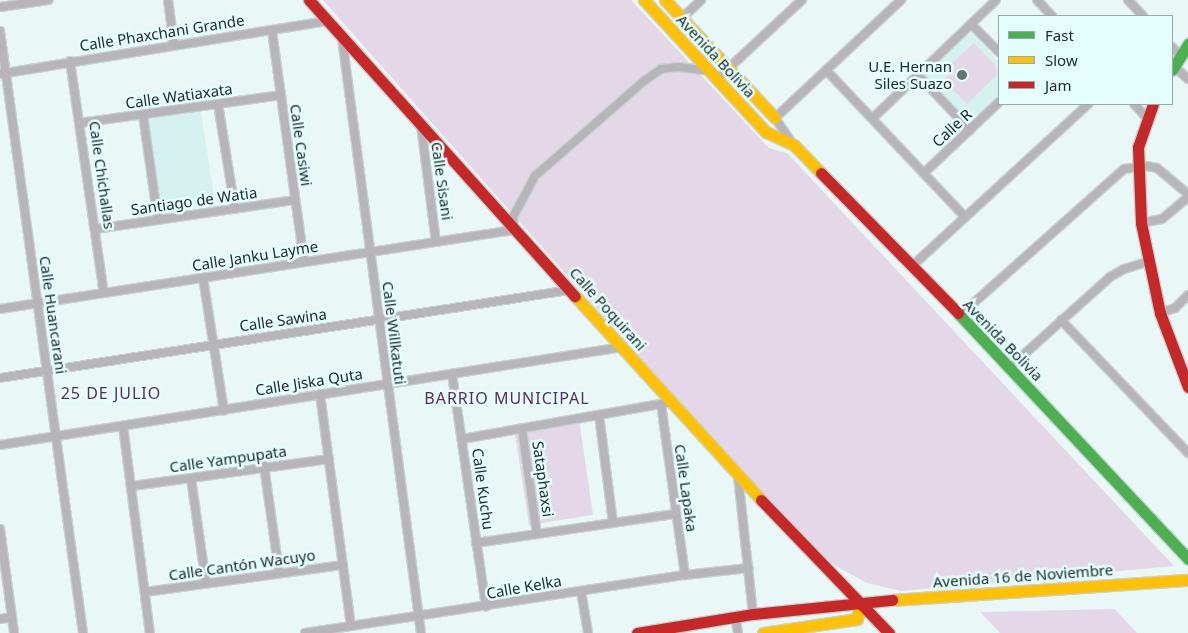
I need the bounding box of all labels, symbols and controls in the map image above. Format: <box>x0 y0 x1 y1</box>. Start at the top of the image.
street label: Calle Phaxchani Grande <box>78 11 246 55</box>
street label: Avenida Bolivia <box>673 11 759 101</box>
legend <box>998 15 1173 105</box>
text: Fast <box>1045 25 1074 45</box>
text: Slow <box>1045 50 1078 70</box>
place label: U.E. Hernan Siles Suazo <box>868 57 952 92</box>
marker: U.E. Hernan Siles Suazo <box>956 69 968 81</box>
text: Jam <box>1045 75 1072 95</box>
street label: Calle Watiaxata <box>124 80 234 112</box>
street label: Calle Casiwi <box>286 103 316 187</box>
street label: Calle R <box>929 105 975 151</box>
street label: Calle Chichallas <box>86 120 118 230</box>
street label: Calle Sisani <box>428 141 456 221</box>
street label: Santiago de Watia <box>130 183 258 219</box>
street label: Calle Janku Layme <box>191 237 319 275</box>
street label: Calle Huancarani <box>36 255 70 375</box>
street label: Calle Poquirani <box>566 264 650 354</box>
street label: Calle Willkatuti <box>379 280 409 386</box>
street label: Avenida Bolivia <box>959 295 1047 385</box>
street label: Calle Sawina <box>238 305 328 335</box>
street label: Calle Jiska Quta <box>254 365 364 399</box>
district label: 25 DE JULIO <box>59 383 163 403</box>
district label: BARRIO MUNICIPAL <box>422 388 592 408</box>
street label: Sataphaxsi <box>529 440 557 518</box>
street label: Calle Yampupata <box>168 442 288 476</box>
street label: Calle Lapaka <box>671 443 701 533</box>
street label: Calle Kuchu <box>468 447 498 531</box>
street label: Calle Cantón Wacuyo <box>167 546 317 584</box>
street label: Avenida 16 de Noviembre <box>932 561 1114 591</box>
street label: Calle Kelka <box>485 572 563 602</box>

